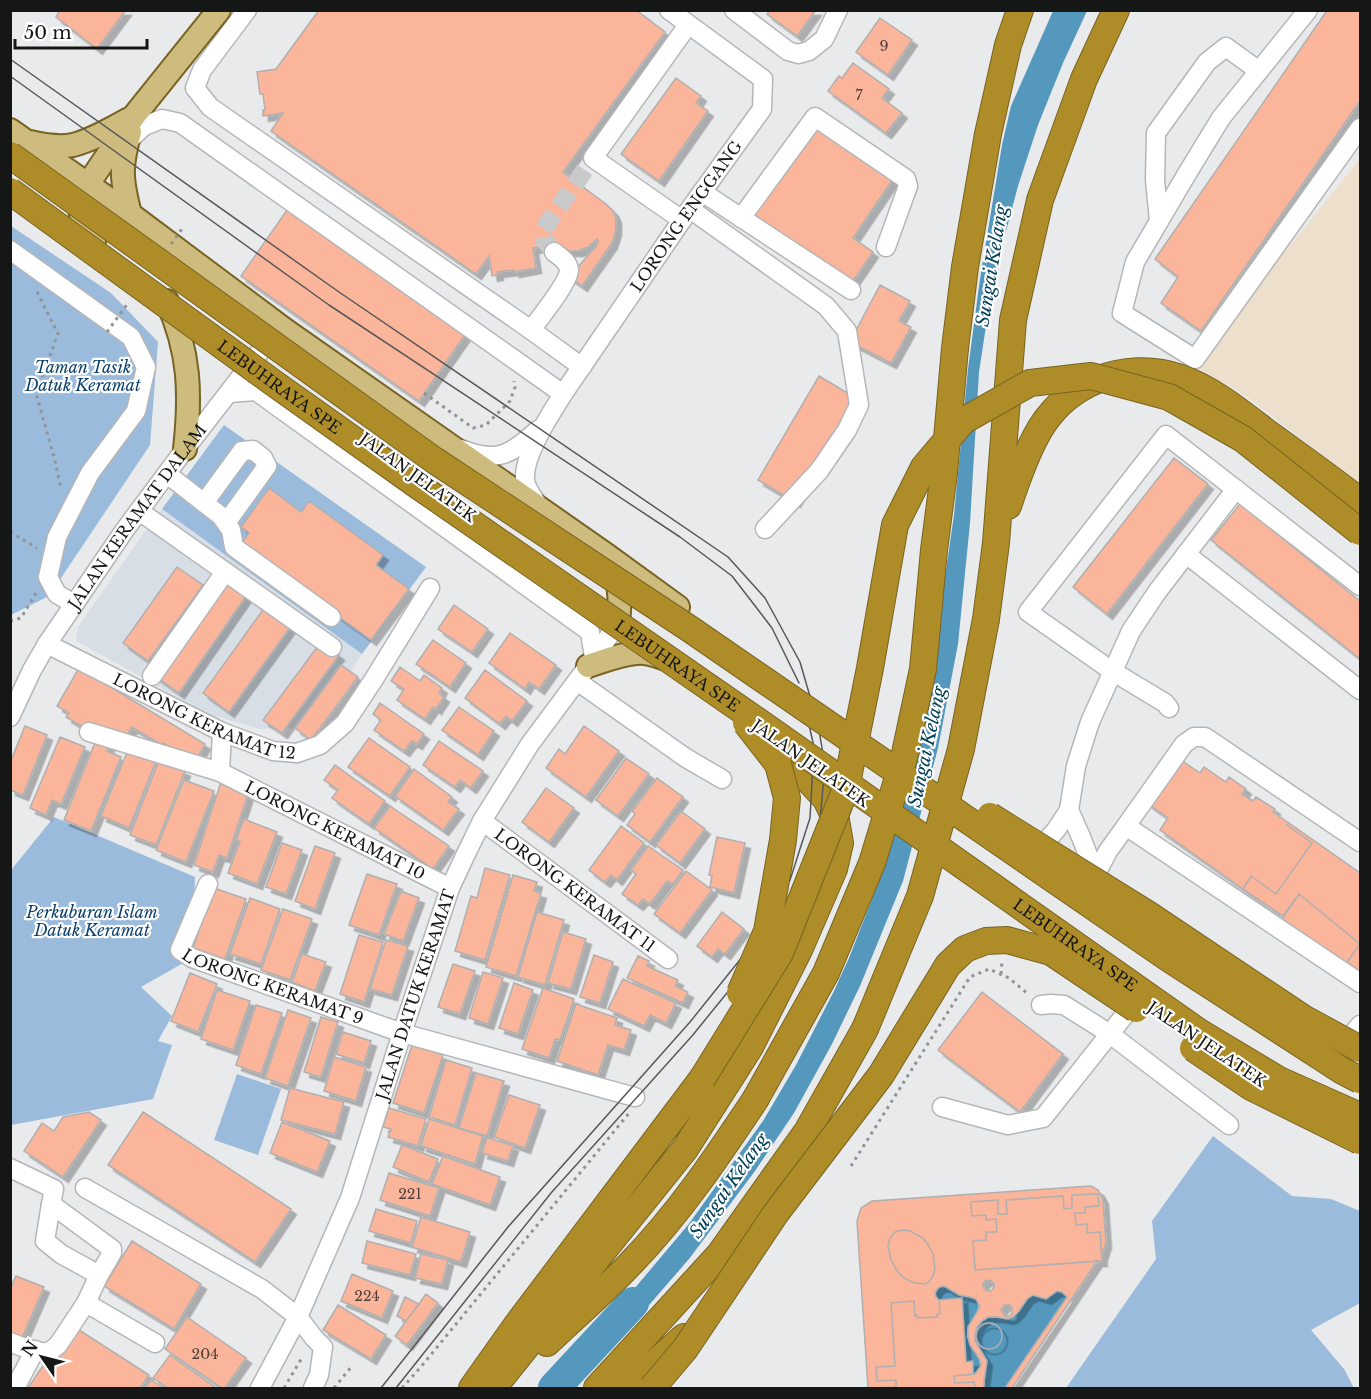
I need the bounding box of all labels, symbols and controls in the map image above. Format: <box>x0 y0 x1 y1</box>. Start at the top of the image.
scale bar <box>15 12 147 50</box>
text: 50 m <box>24 22 72 44</box>
house number: 9 <box>879 37 889 55</box>
house number: 7 <box>855 86 863 104</box>
street label: LORONG ENGGANG <box>626 136 746 295</box>
water label: Sungai Kelang <box>972 203 1013 328</box>
street label: LEBUHRAYA SPE <box>214 336 345 438</box>
park label: Taman Tasik Datuk Keramat <box>24 357 141 395</box>
street label: JALAN KERAMAT DALAM <box>63 420 211 615</box>
street label: JALAN JELATEK <box>354 427 481 526</box>
street label: LEBUHRAYA SPE <box>611 615 744 716</box>
street label: LORONG KERAMAT 12 <box>110 669 296 763</box>
water label: Sungai Kelang <box>903 684 951 809</box>
street label: JALAN JELATEK <box>747 714 874 811</box>
street label: LORONG KERAMAT 10 <box>242 776 429 884</box>
street label: LORONG KERAMAT 11 <box>491 824 659 956</box>
street label: JALAN DATUK KERAMAT <box>371 887 459 1104</box>
street label: LEBUHRAYA SPE <box>1009 894 1141 995</box>
park label: Perkuburan Islam Datuk Keramat <box>25 902 158 940</box>
street label: LORONG KERAMAT 9 <box>178 944 366 1028</box>
street label: JALAN JELATEK <box>1142 996 1271 1092</box>
water label: Sungai Kelang <box>685 1128 774 1243</box>
house number: 221 <box>398 1185 422 1203</box>
house number: 224 <box>354 1287 380 1305</box>
north arrow <box>12 1327 72 1387</box>
text: N <box>17 1336 42 1360</box>
house number: 204 <box>192 1345 218 1363</box>

